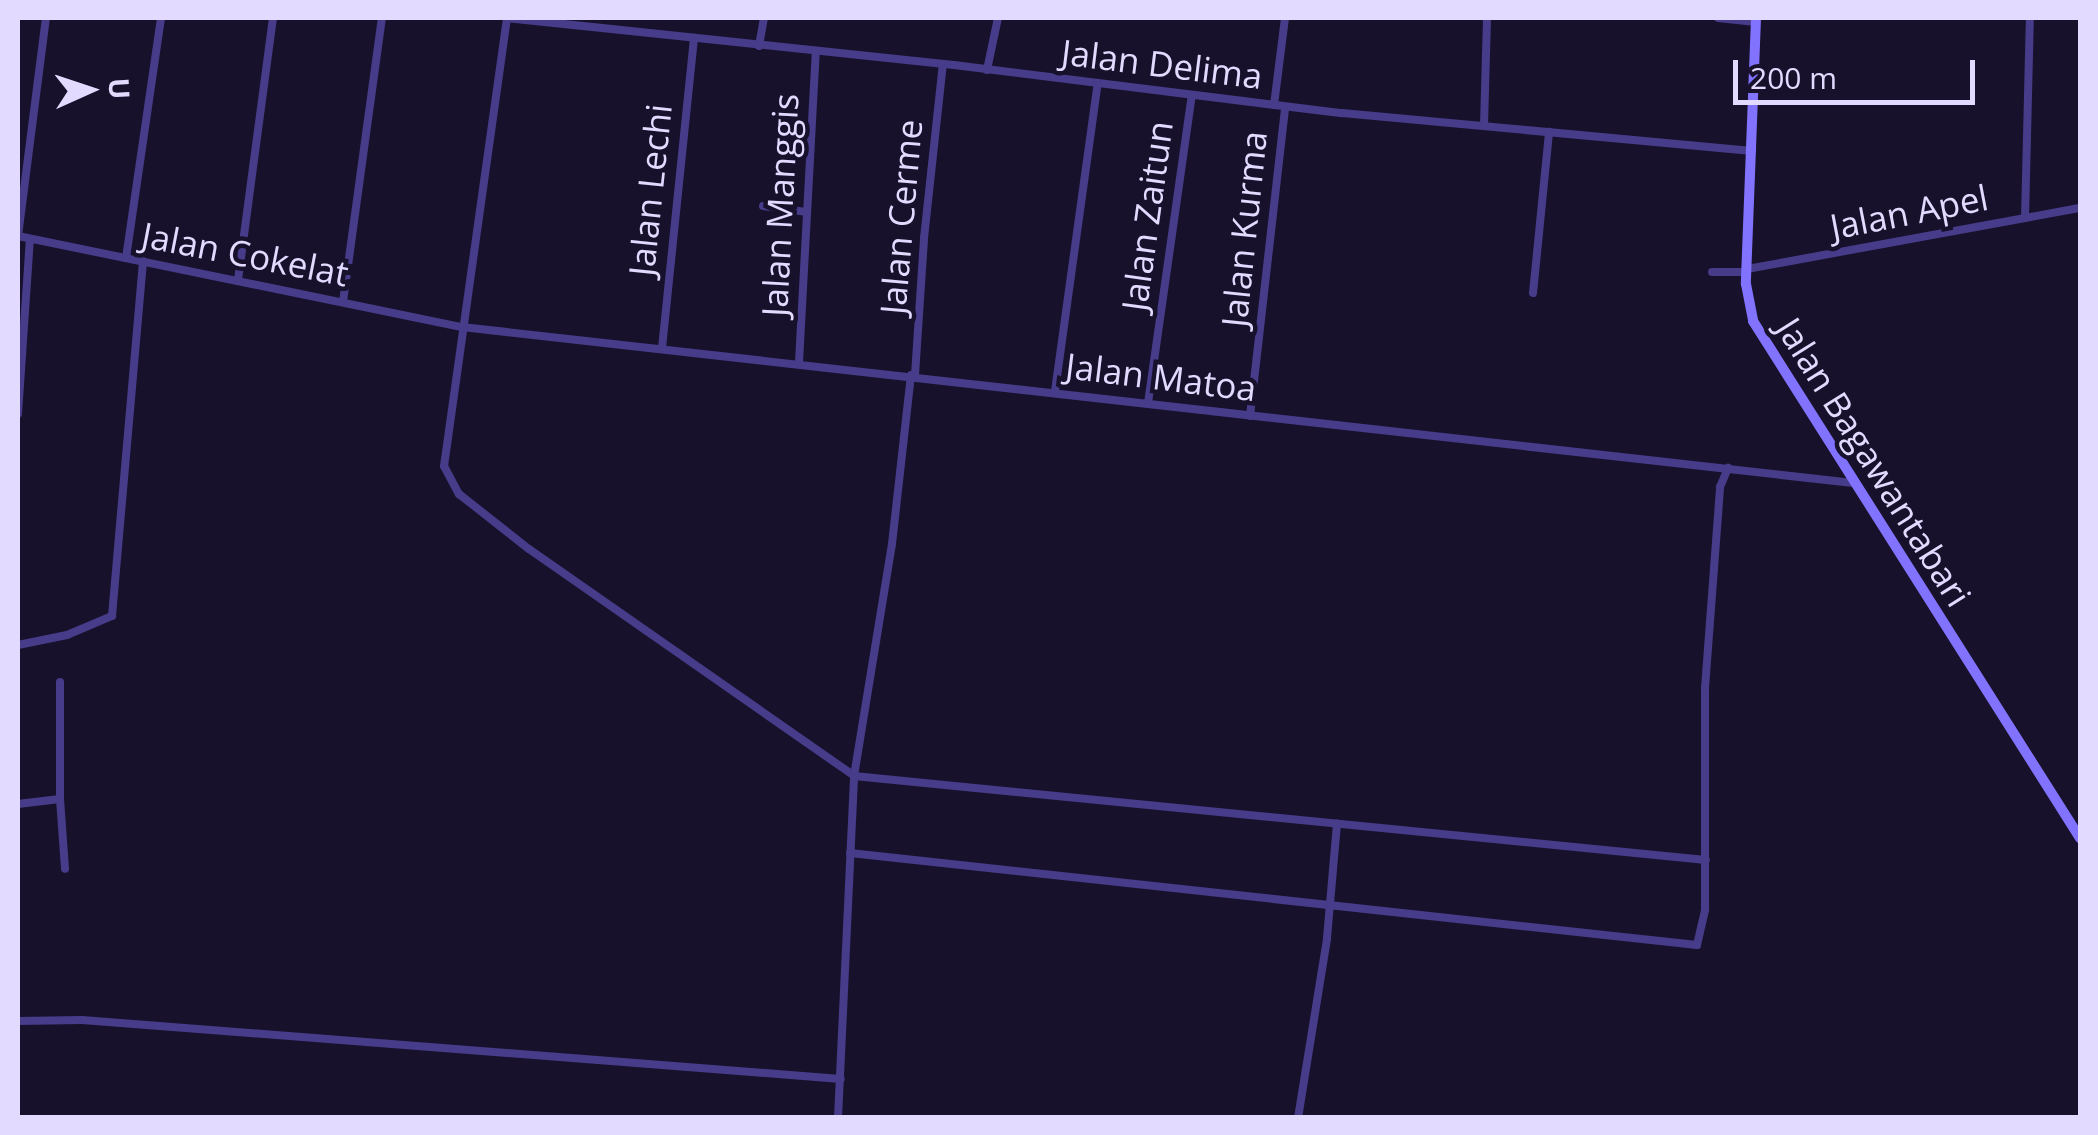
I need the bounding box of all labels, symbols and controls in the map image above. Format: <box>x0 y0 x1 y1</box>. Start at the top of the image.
street label: Jalan Delima <box>1059 31 1265 97</box>
north arrow <box>40 40 140 140</box>
scale bar <box>1738 40 1980 102</box>
text: 200 m <box>1750 57 1837 98</box>
text: U <box>100 77 139 100</box>
street label: Jalan Manggis <box>753 92 807 318</box>
street label: Jalan Lechi <box>620 102 680 278</box>
street label: Jalan Cerme <box>872 118 930 316</box>
street label: Jalan Zaitun <box>1113 118 1181 314</box>
street label: Jalan Kurma <box>1213 129 1275 329</box>
street label: Jalan Apel <box>1827 176 1991 248</box>
street label: Jalan Cokelat <box>138 213 352 295</box>
street label: Jalan Bagawantabari <box>1768 310 1980 614</box>
street label: Jalan Matoa <box>1063 344 1259 410</box>

